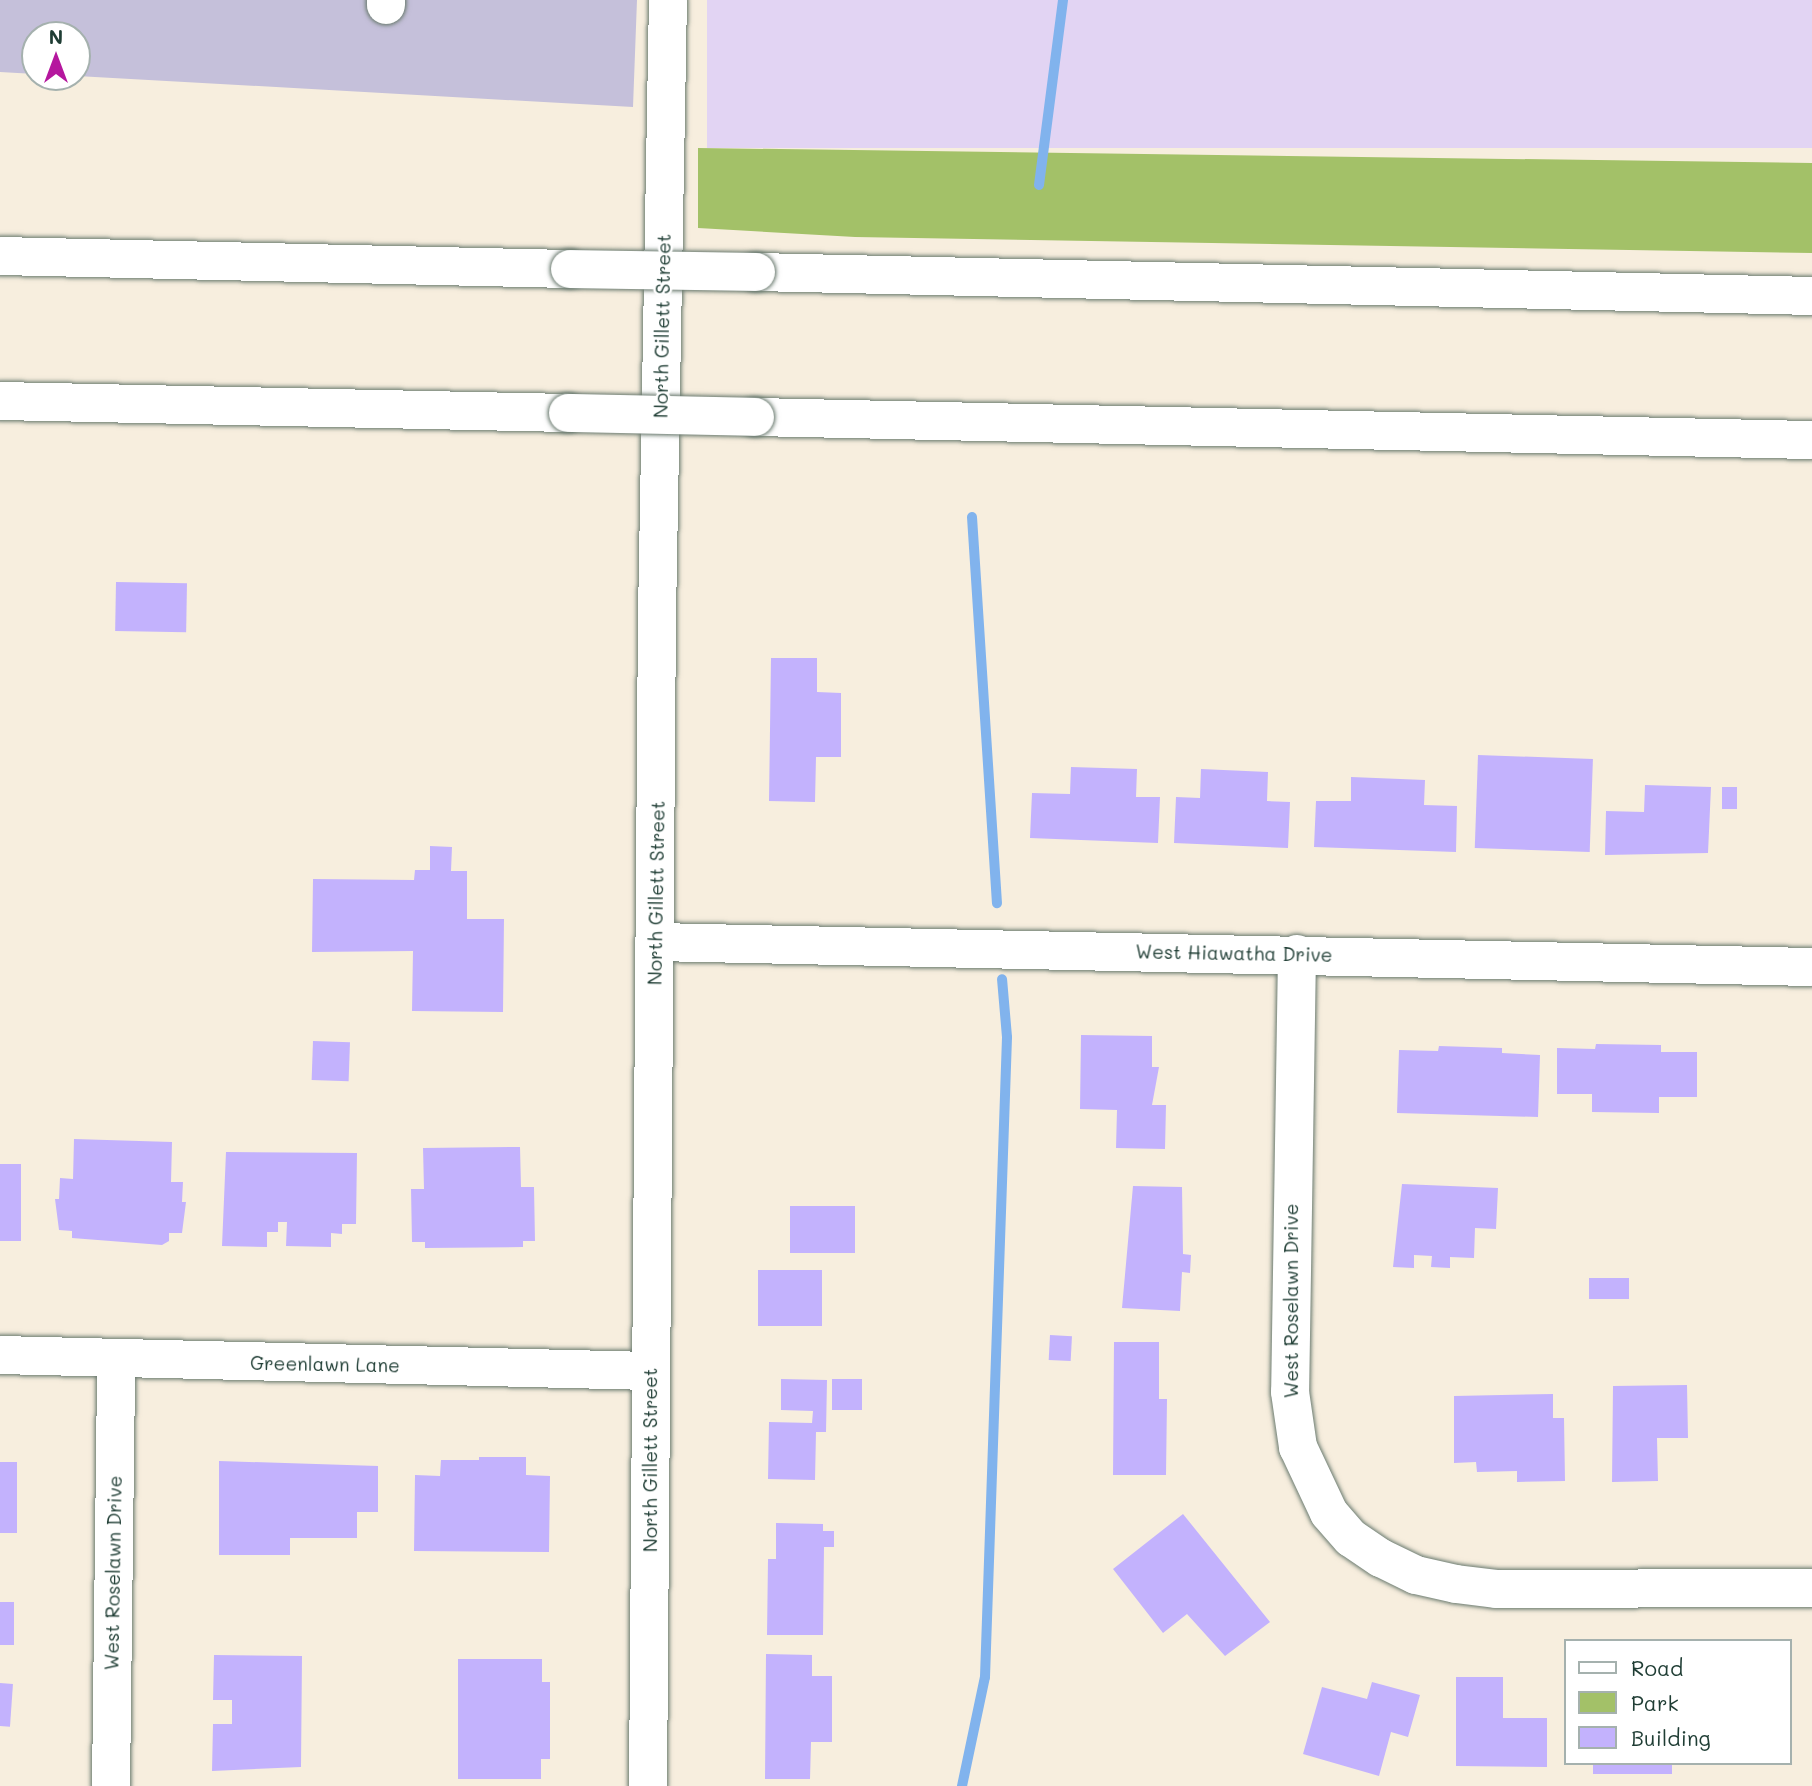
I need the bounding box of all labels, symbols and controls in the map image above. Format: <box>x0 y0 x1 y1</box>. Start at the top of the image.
north arrow <box>21 21 91 91</box>
text: N <box>49 24 63 49</box>
street label: North Gillett Street <box>649 234 675 418</box>
street label: North Gillett Street <box>643 801 669 985</box>
street label: West Hiawatha Drive <box>1135 940 1333 966</box>
street label: West Roselawn Drive <box>1280 1204 1302 1398</box>
street label: Greenlawn Lane <box>250 1351 400 1377</box>
street label: North Gillett Street <box>639 1368 661 1552</box>
street label: West Roselawn Drive <box>100 1475 126 1671</box>
legend <box>1563 1639 1791 1765</box>
text: Road <box>1631 1654 1683 1681</box>
text: Park <box>1631 1689 1679 1716</box>
text: Building <box>1631 1724 1711 1751</box>

